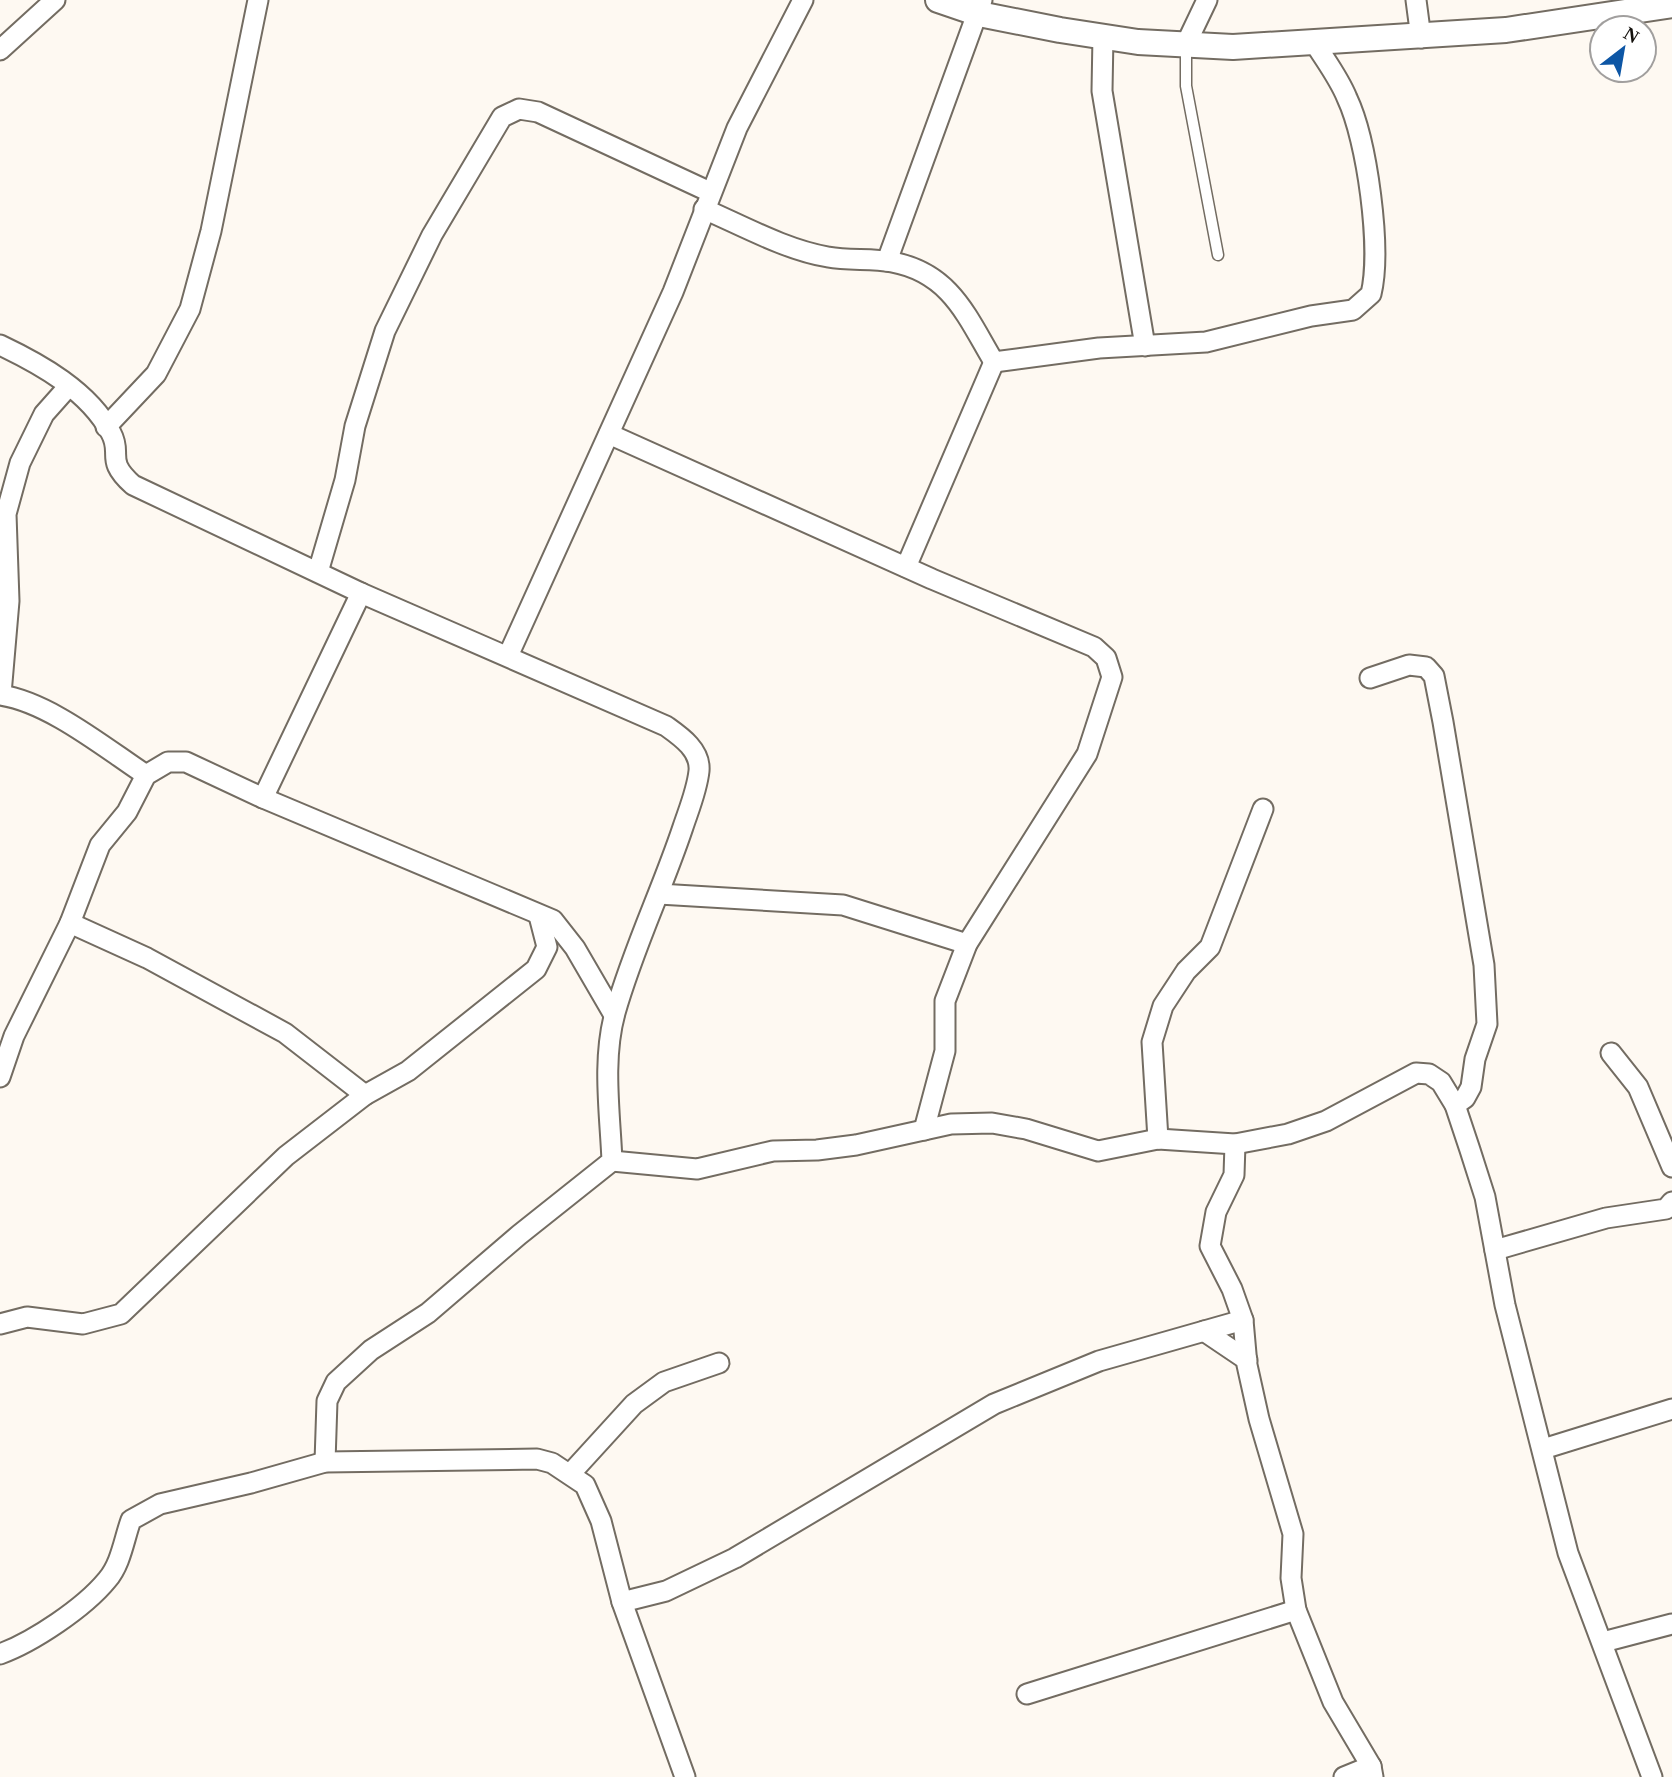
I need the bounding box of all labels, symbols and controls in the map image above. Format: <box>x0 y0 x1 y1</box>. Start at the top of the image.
north arrow <box>1588 14 1658 84</box>
text: N <box>1620 22 1643 48</box>

